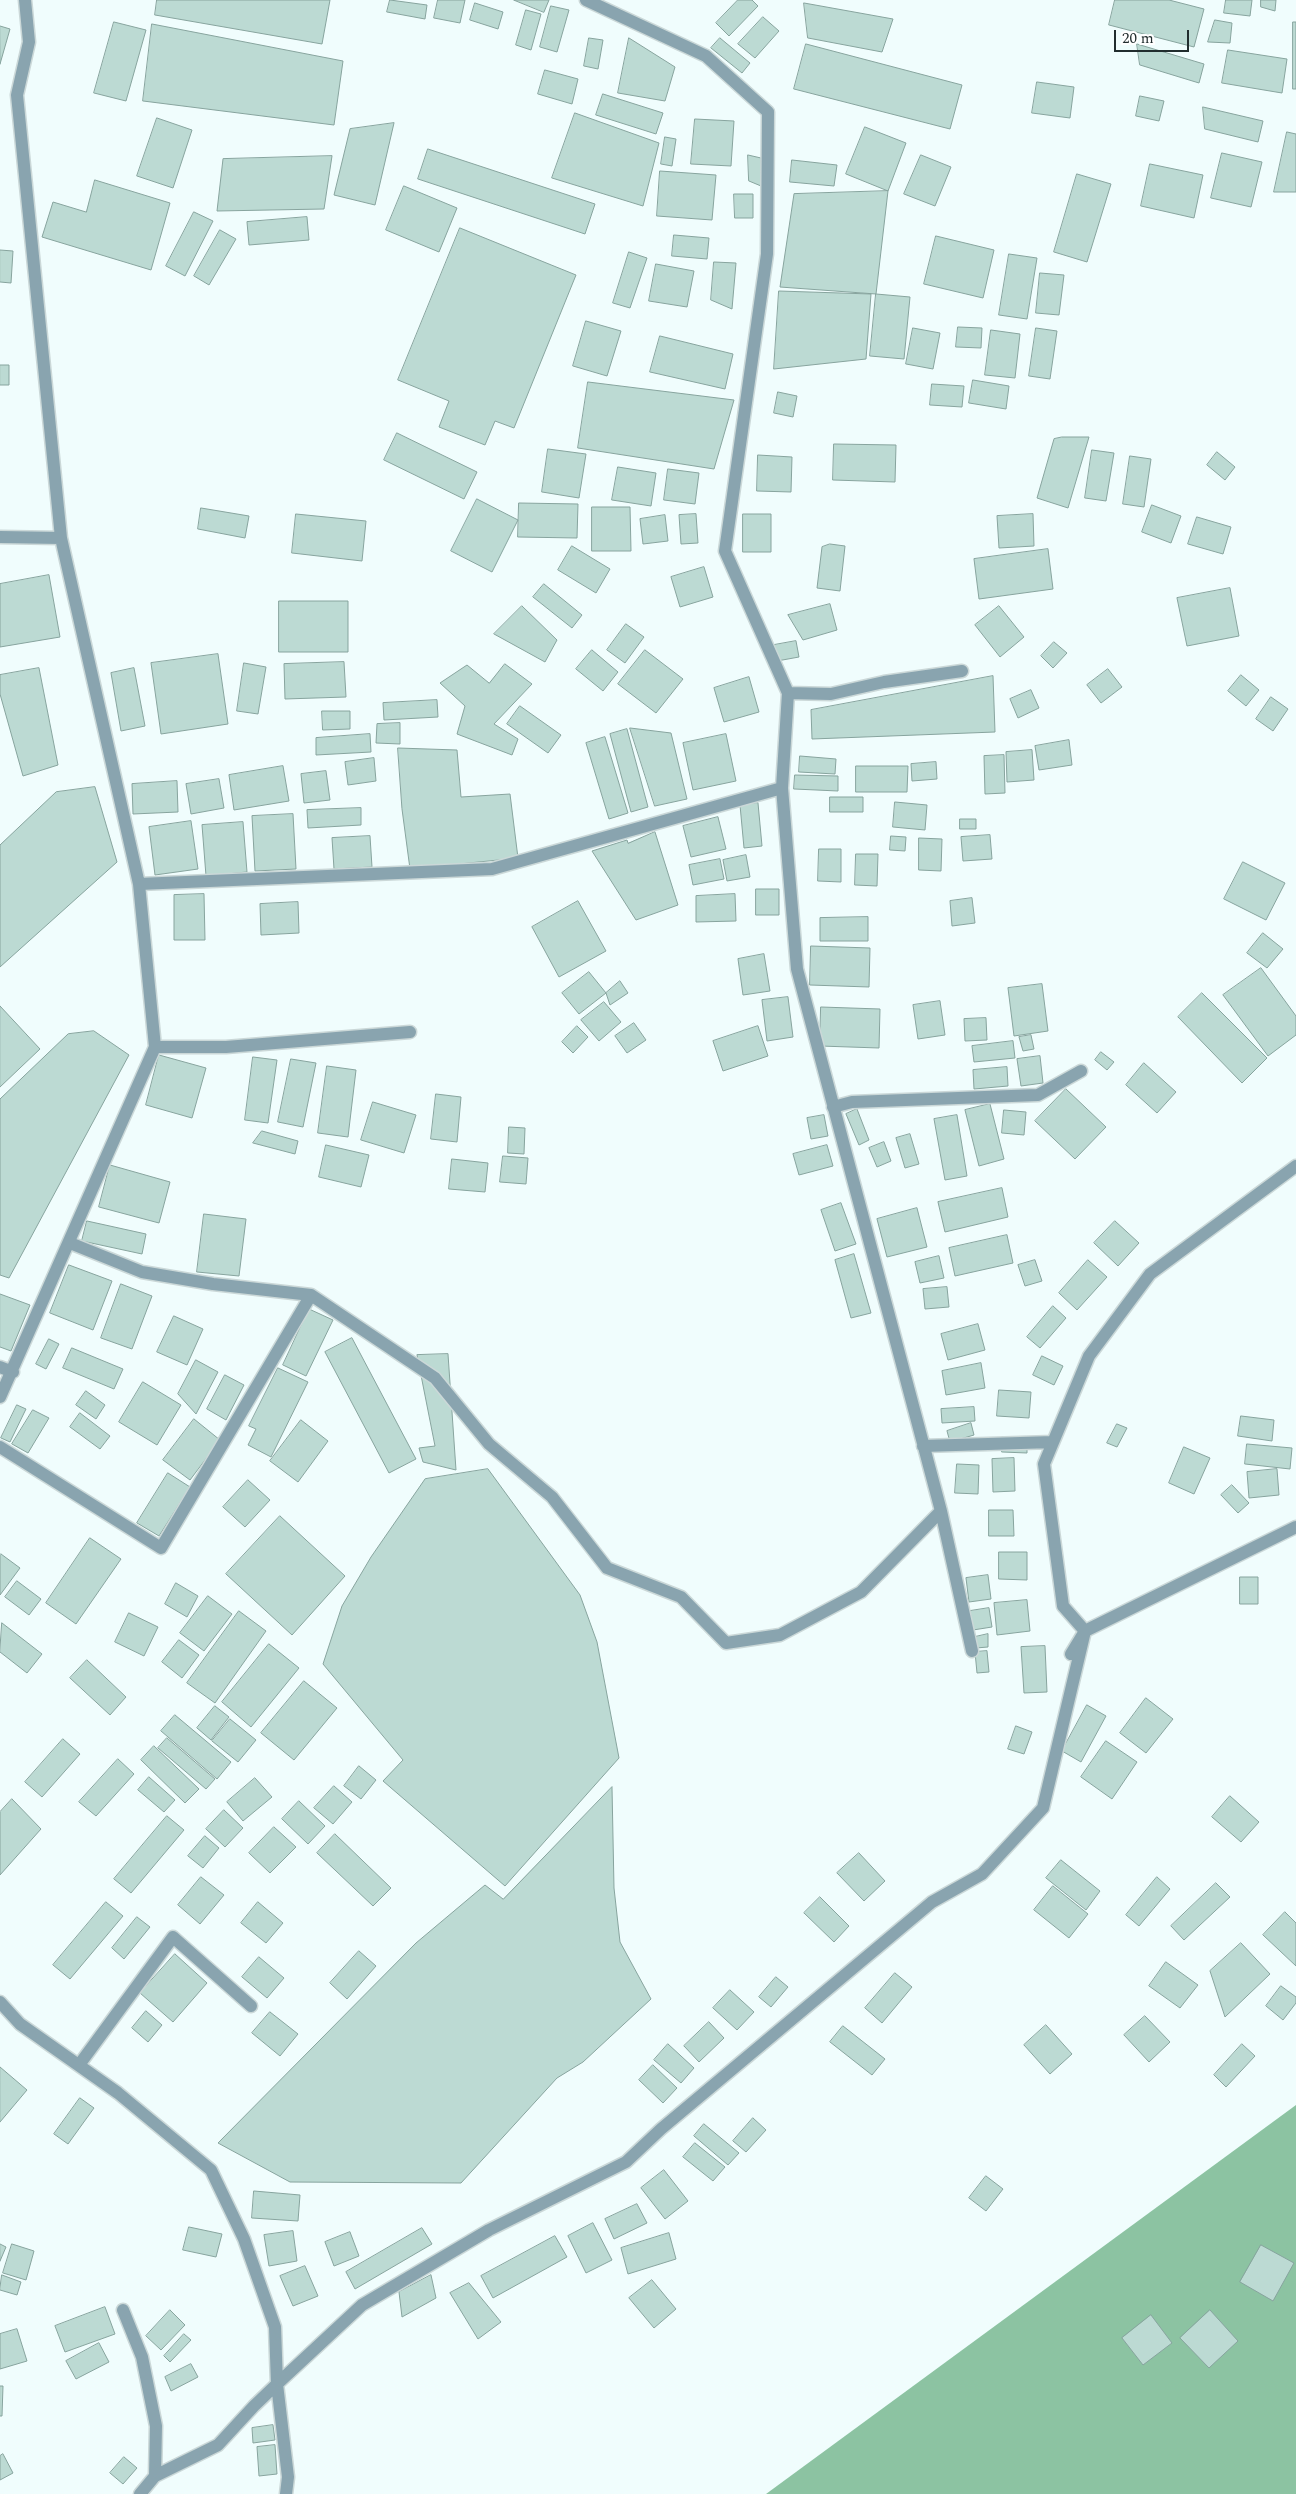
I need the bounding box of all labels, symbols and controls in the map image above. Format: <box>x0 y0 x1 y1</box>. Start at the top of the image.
scale bar <box>1116 20 1191 52</box>
text: 20 m <box>1122 27 1154 50</box>

